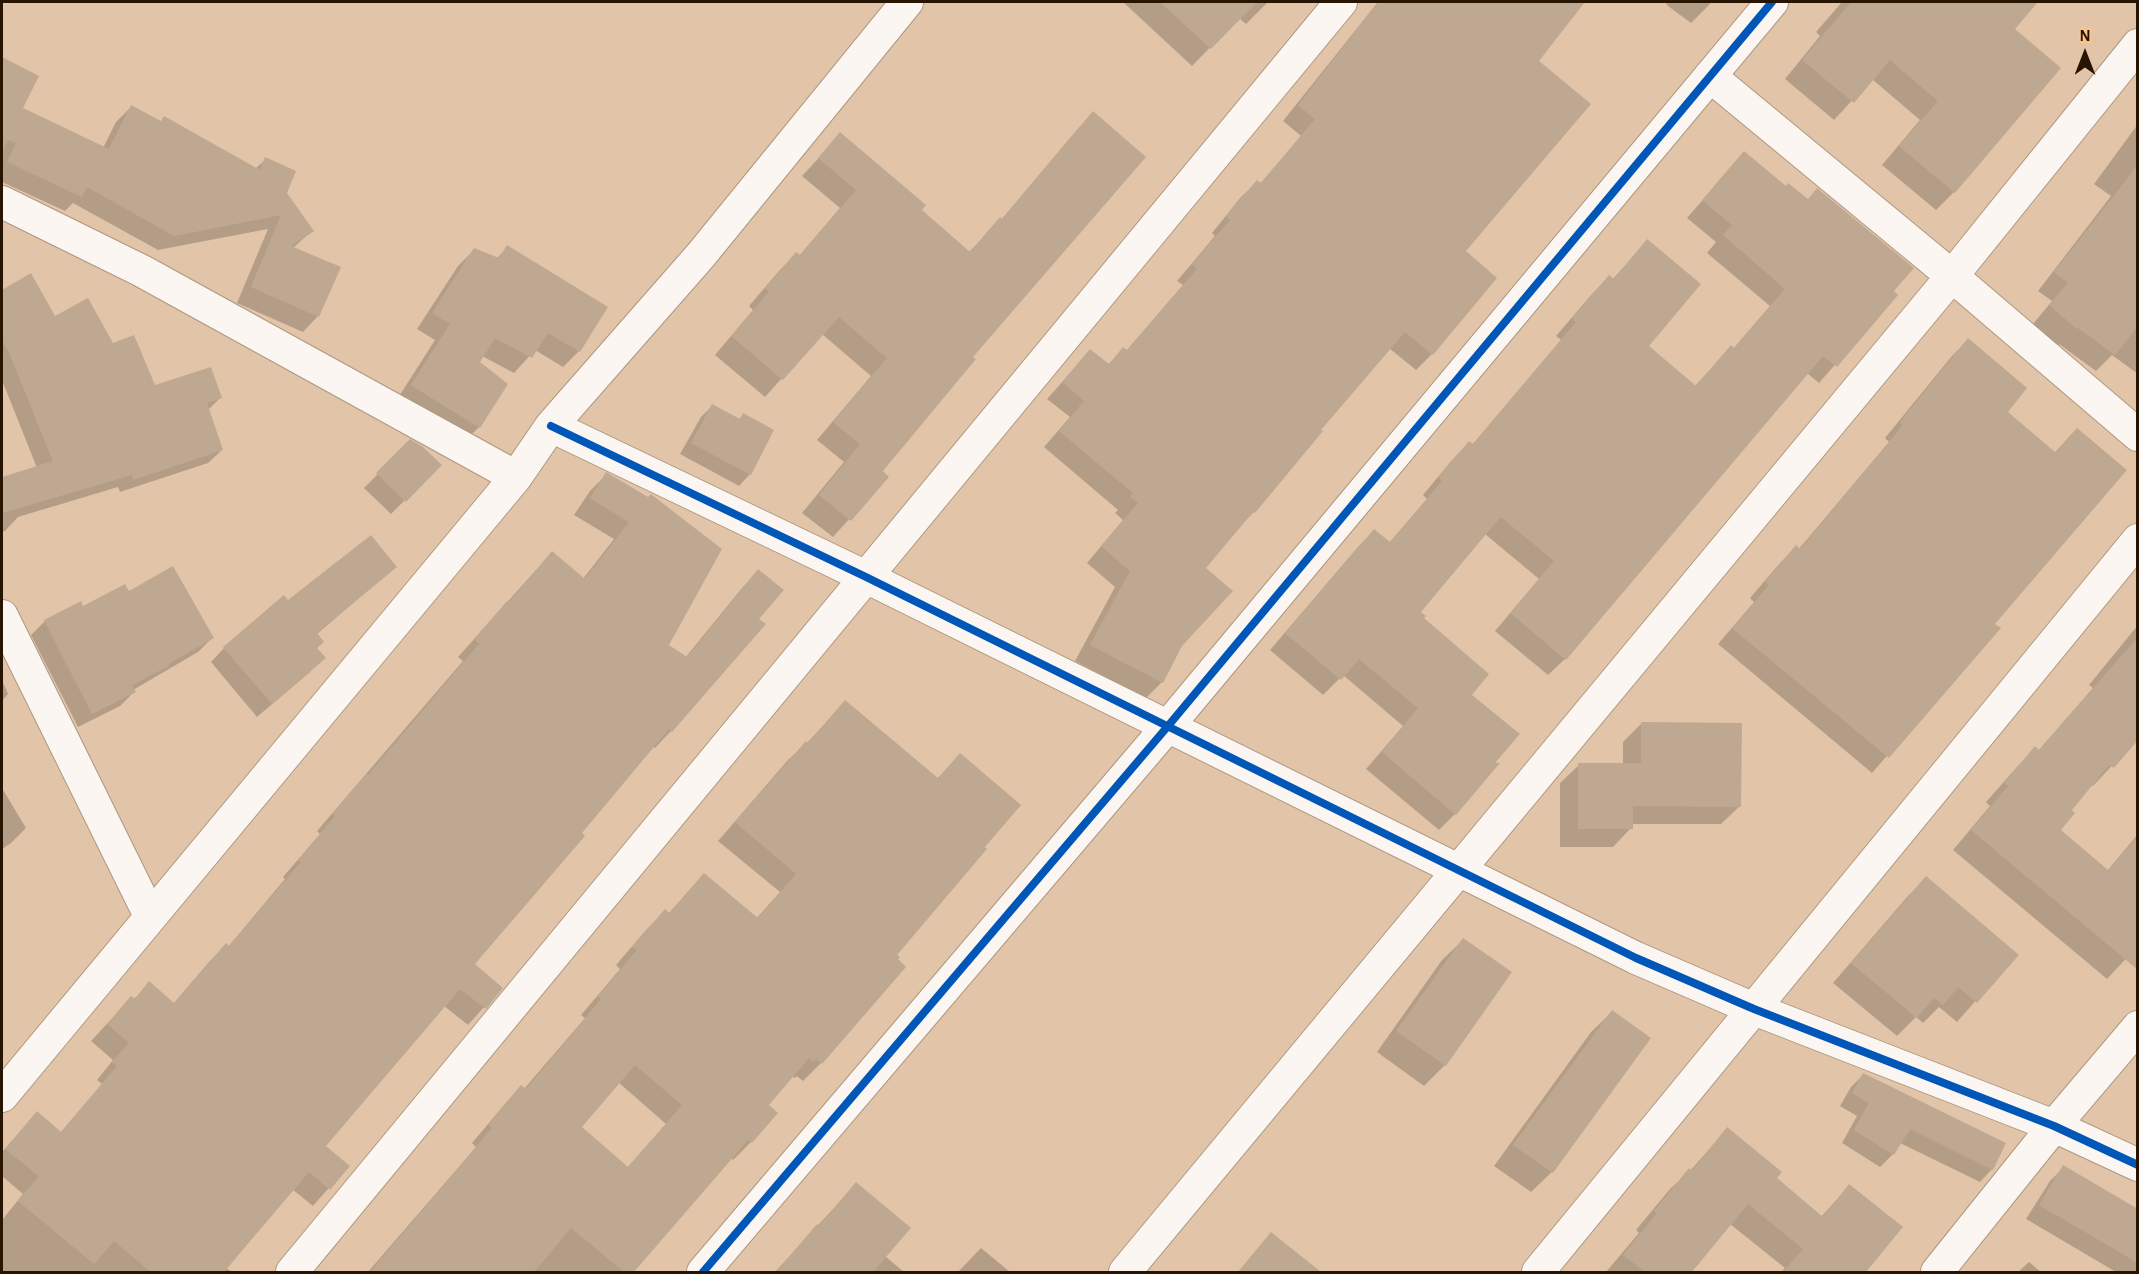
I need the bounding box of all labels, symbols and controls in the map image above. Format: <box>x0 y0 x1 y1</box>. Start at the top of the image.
north arrow <box>2055 24 2115 84</box>
text: N <box>2079 28 2091 44</box>

